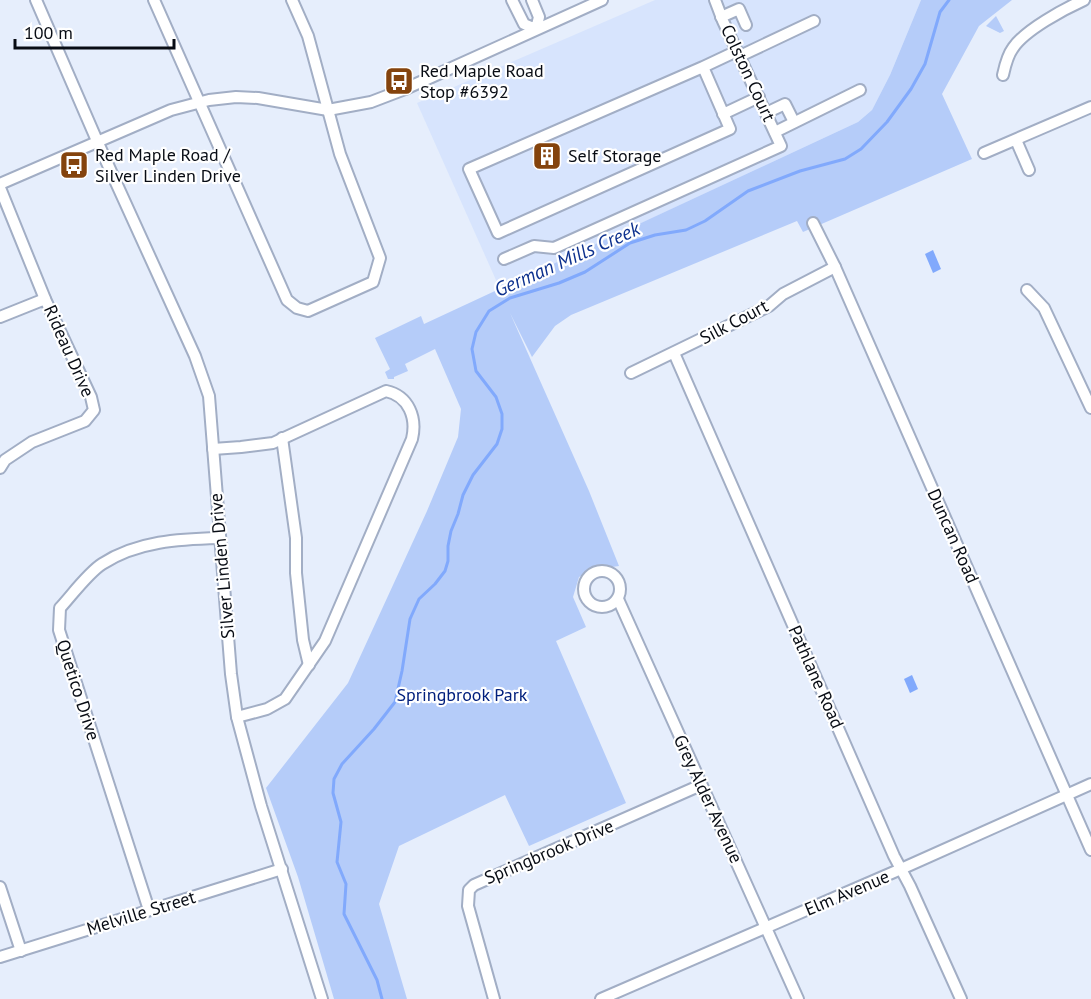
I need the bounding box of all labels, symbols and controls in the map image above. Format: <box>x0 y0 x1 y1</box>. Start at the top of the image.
scale bar <box>15 12 174 50</box>
text: 100 m <box>24 21 73 44</box>
street label: Colston Court <box>716 21 781 125</box>
place label: Red Maple Road Stop #6392 <box>420 59 544 103</box>
bus stop icon: Red Maple Road Stop #6392 <box>383 65 415 97</box>
building icon: Self Storage <box>531 140 563 172</box>
place label: Red Maple Road / Silver Linden Drive <box>95 143 241 187</box>
place label: Self Storage <box>568 144 661 167</box>
bus stop icon: Red Maple Road / Silver Linden Drive <box>58 149 90 181</box>
water label: German Mills Creek <box>490 215 645 303</box>
street label: Silk Court <box>696 294 772 349</box>
street label: Rideau Drive <box>39 301 100 400</box>
street label: Duncan Road <box>922 485 985 587</box>
street label: Silver Linden Drive <box>204 492 239 640</box>
street label: Pathlane Road <box>783 622 849 732</box>
street label: Quetico Drive <box>51 637 106 743</box>
park label: Springbrook Park <box>397 683 528 706</box>
street label: Grey Alder Avenue <box>669 731 748 867</box>
street label: Springbrook Drive <box>481 814 617 889</box>
street label: Elm Avenue <box>801 864 893 921</box>
street label: Melville Street <box>84 885 198 940</box>

